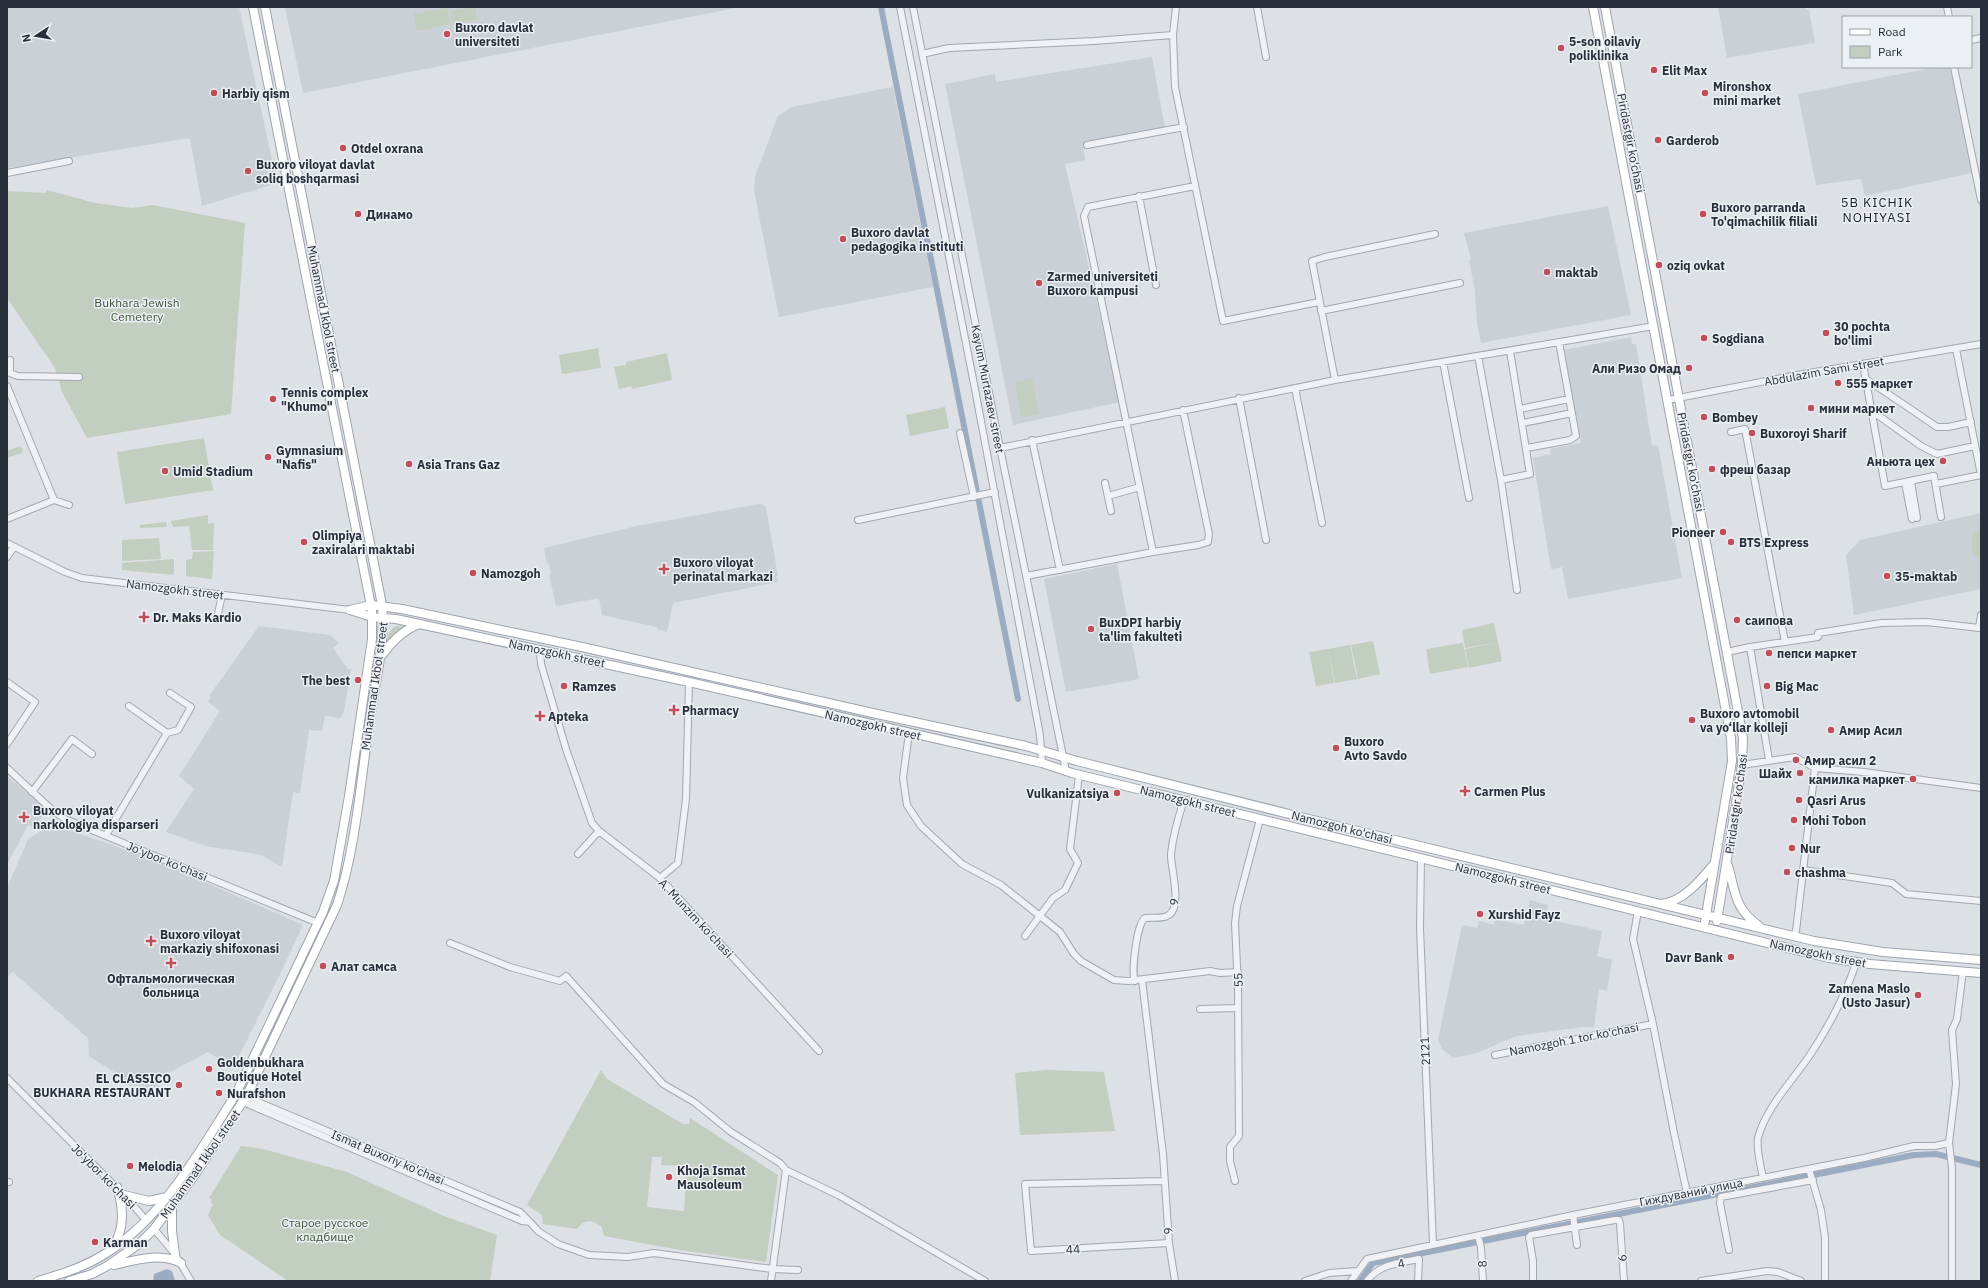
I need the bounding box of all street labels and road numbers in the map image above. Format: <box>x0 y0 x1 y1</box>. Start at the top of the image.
street label: Piridastgir ko'chasi <box>1614 92 1648 194</box>
street label: Muhammad Ikbol street <box>304 244 344 374</box>
street label: Kayum Murtazaev street <box>968 324 1008 454</box>
street label: Abdulazim Sami street <box>1763 353 1885 389</box>
street label: Piridastgir ko'chasi <box>1674 411 1708 513</box>
street label: Namozgokh street <box>125 576 225 602</box>
street label: Muhammad Ikbol street <box>358 621 390 751</box>
street label: Namozgokh street <box>507 635 607 671</box>
street label: Namozgokh street <box>823 707 923 743</box>
street label: Piridastgir ko'chasi <box>1722 753 1750 855</box>
street label: Namozgokh street <box>1139 782 1237 820</box>
street label: Namozgoh ko'chasi <box>1290 807 1394 847</box>
street label: Jo'ybor ko'chasi <box>124 838 210 884</box>
street label: Namozgokh street <box>1454 859 1552 897</box>
street label: A. Munzim ko'chasi <box>656 875 736 961</box>
street label: 9 <box>1166 897 1182 907</box>
street label: Namozgokh street <box>1768 935 1868 971</box>
street label: 55 <box>1230 973 1246 987</box>
street label: Namozgoh 1 tor ko'chasi <box>1508 1019 1640 1059</box>
street label: 2121 <box>1417 1036 1433 1066</box>
street label: Muhammad Ikbol street <box>157 1107 243 1221</box>
street label: Ismat Buxoriy ko'chasi <box>329 1126 447 1188</box>
street label: Jo'ybor ko'chasi <box>68 1140 140 1212</box>
street label: Гиждуваний улица <box>1638 1174 1745 1209</box>
street label: 9 <box>1160 1227 1176 1235</box>
street label: 44 <box>1065 1241 1081 1257</box>
street label: 6 <box>1614 1254 1630 1262</box>
street label: 4 <box>1396 1255 1406 1271</box>
street label: 8 <box>1474 1260 1490 1268</box>

